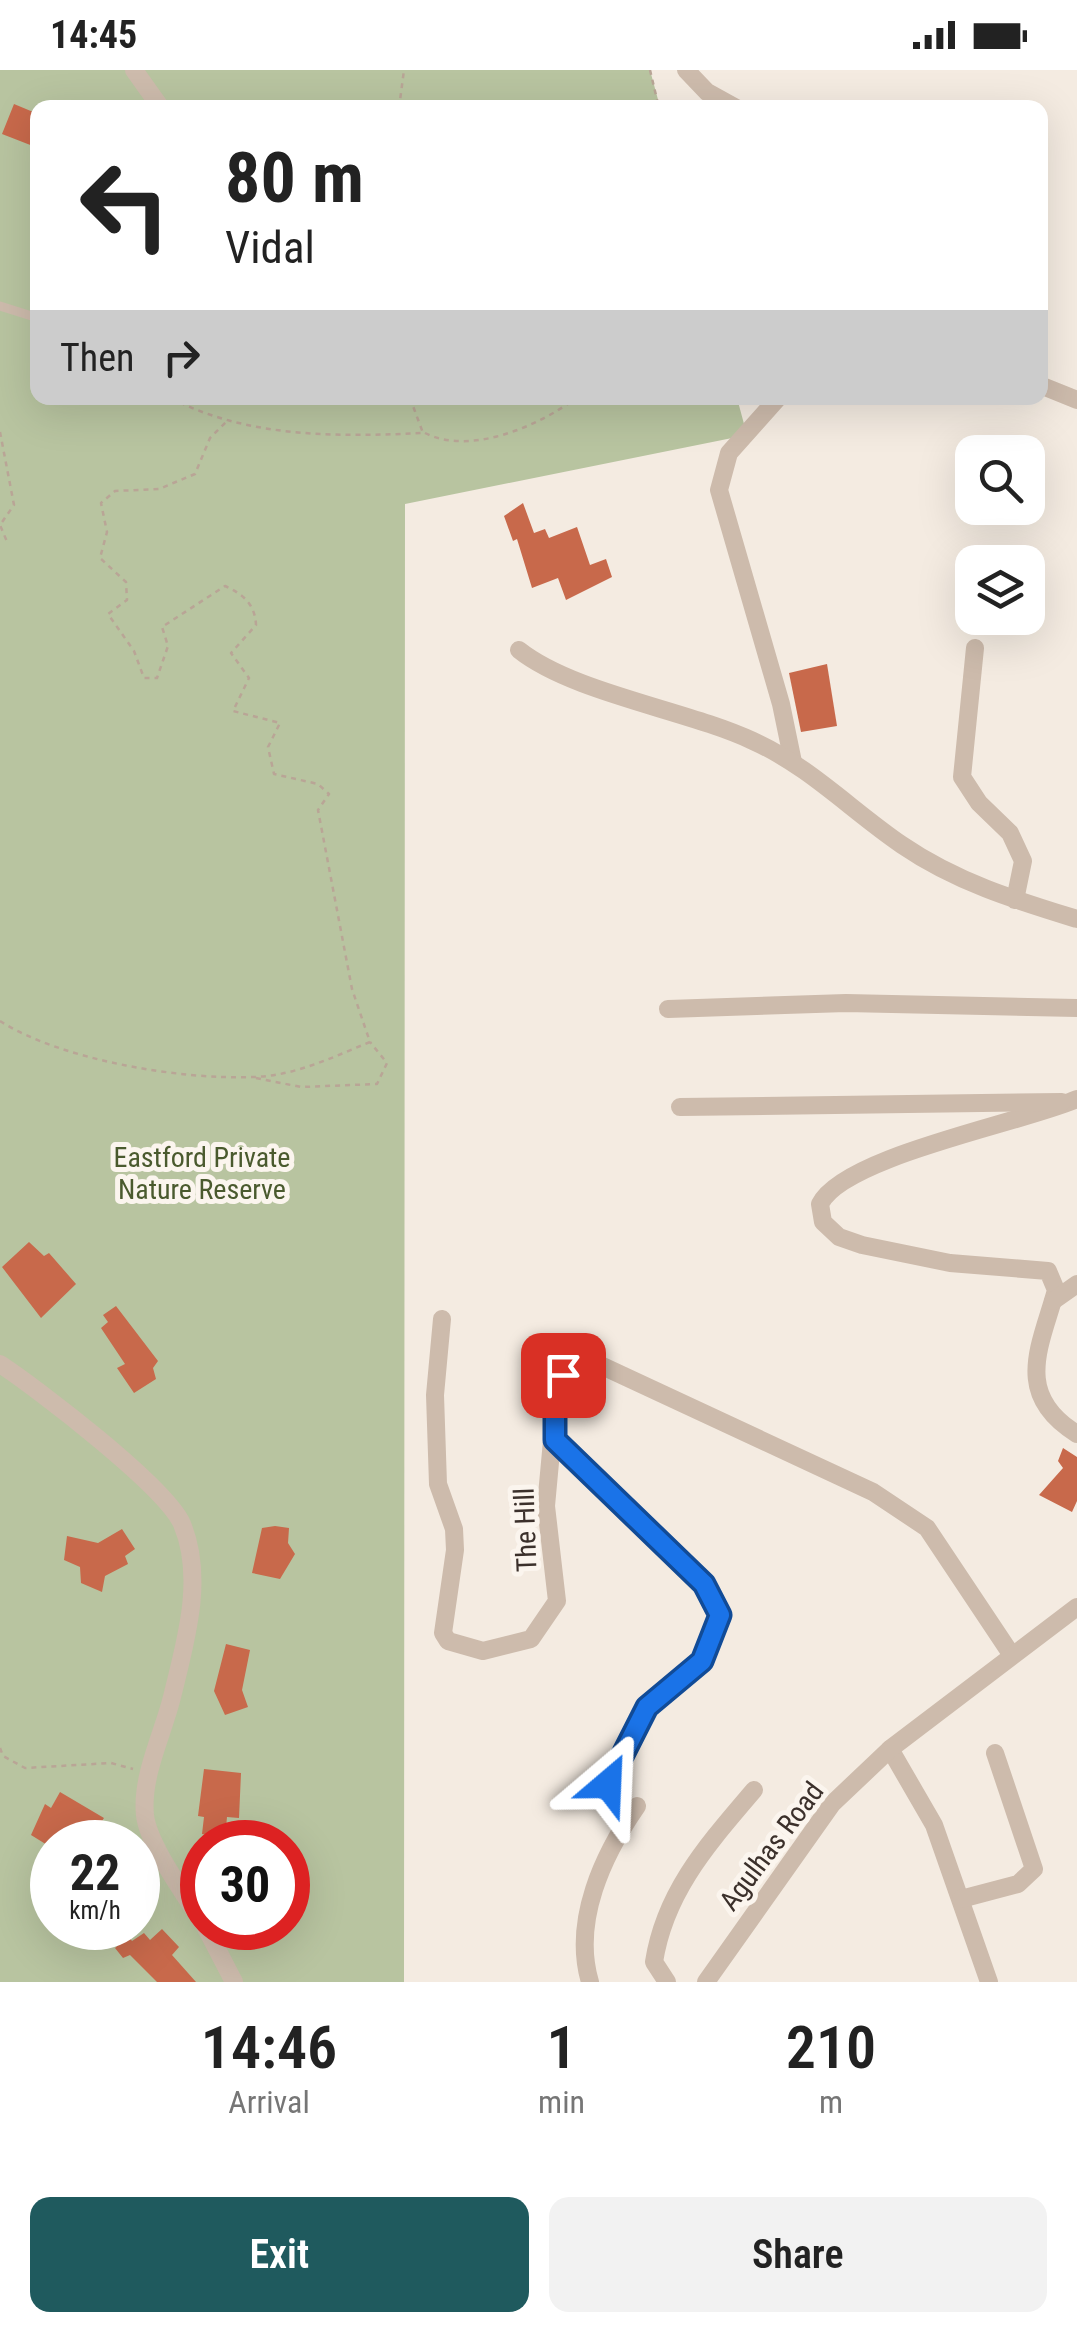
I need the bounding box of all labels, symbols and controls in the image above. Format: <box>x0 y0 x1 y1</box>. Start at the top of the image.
text: 14:45 <box>50 13 137 57</box>
text: 80 m <box>225 137 364 219</box>
icon: left <box>60 140 190 270</box>
text: Vidal <box>225 221 315 274</box>
icon: right <box>154 330 209 385</box>
text: Then <box>60 336 134 380</box>
map controls <box>955 435 1045 635</box>
button: search <box>955 435 1045 525</box>
button: layers <box>955 545 1045 635</box>
park label: Eastford Private Nature Reserve <box>114 1141 290 1206</box>
pin <box>521 1333 606 1418</box>
icon: arrive <box>536 1348 591 1403</box>
street label: The Hill <box>508 1487 543 1573</box>
position arrow <box>556 1732 660 1836</box>
street label: Agulhas Road <box>712 1776 830 1917</box>
speed limit sign: 30 <box>180 1820 310 1950</box>
text: 22 <box>70 1844 120 1902</box>
text: km/h <box>69 1896 121 1925</box>
text: 14:46 <box>201 2012 337 2083</box>
text: 1 <box>546 2012 577 2083</box>
text: 210 <box>786 2012 876 2083</box>
text: Arrival <box>228 2083 310 2121</box>
text: min <box>538 2083 585 2121</box>
text: m <box>819 2083 843 2121</box>
button: Exit <box>30 2197 529 2312</box>
button: Share <box>549 2197 1047 2312</box>

